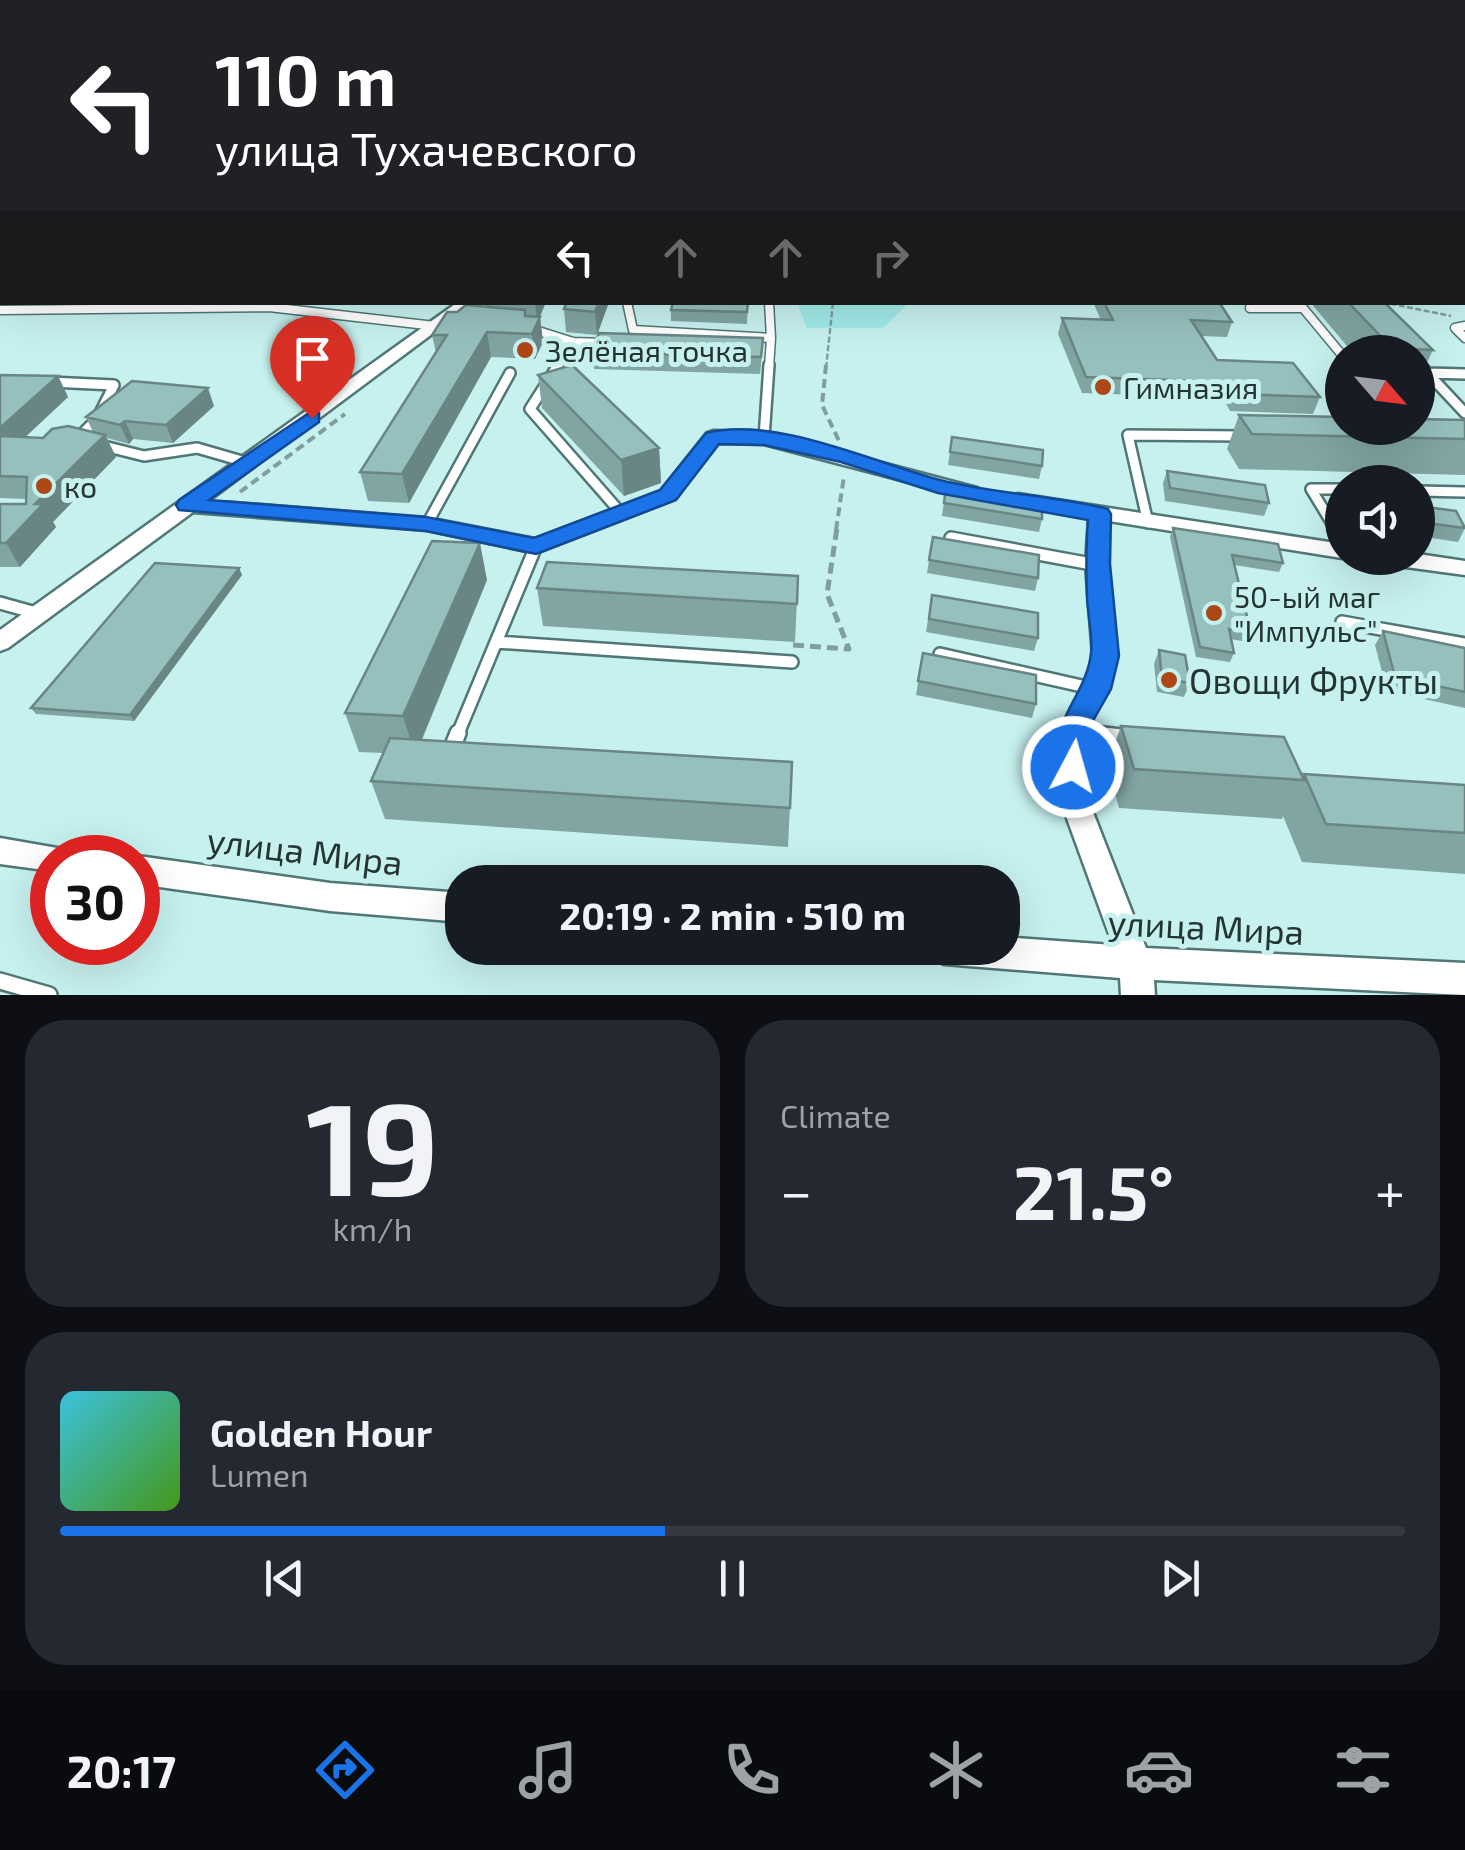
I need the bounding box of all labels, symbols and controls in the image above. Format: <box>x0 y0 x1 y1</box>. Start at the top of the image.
text: 110 m <box>215 36 396 120</box>
icon: left <box>50 40 180 170</box>
text: улица Тухачевского <box>215 121 637 175</box>
icon: left <box>548 230 603 285</box>
icon: ahead <box>653 230 708 285</box>
icon: ahead <box>758 230 813 285</box>
icon: right <box>863 230 918 285</box>
pin <box>270 316 355 419</box>
icon: arrive <box>285 331 340 386</box>
place label: Зелёная точка <box>545 332 748 368</box>
north arrow <box>1325 335 1435 445</box>
map controls <box>1325 335 1435 575</box>
marker: Зелёная точка <box>514 339 536 361</box>
place label: Гимназия <box>1123 369 1258 405</box>
marker: Гимназия <box>1092 376 1114 398</box>
button: sound <box>1325 465 1435 575</box>
place label: ко <box>64 468 97 504</box>
marker: ко <box>33 475 55 497</box>
place label: 50-ый маг "Импульс" <box>1234 578 1381 649</box>
marker: 50-ый маг "Импульс" <box>1203 602 1225 624</box>
place label: Овощи Фрукты <box>1189 659 1438 702</box>
marker: Овощи Фрукты <box>1158 669 1180 691</box>
position arrow <box>1021 715 1125 819</box>
street label: улица Мира <box>205 817 405 884</box>
speed limit sign: 30 <box>30 835 160 965</box>
text: 20:19 · 2 min · 510 m <box>559 892 906 938</box>
street label: улица Мира <box>1107 900 1305 953</box>
text: 19 <box>306 1066 439 1222</box>
text: Climate <box>780 1096 891 1134</box>
text: 21.5° <box>1013 1145 1174 1235</box>
text: − <box>780 1157 812 1223</box>
text: + <box>1375 1157 1405 1223</box>
text: km/h <box>333 1209 412 1247</box>
text: Golden Hour <box>210 1409 432 1455</box>
text: Lumen <box>210 1455 309 1493</box>
icon: previous <box>257 1551 312 1606</box>
icon: pause <box>705 1551 760 1606</box>
icon: next <box>1153 1551 1208 1606</box>
icon: directions <box>310 1735 380 1805</box>
icon: music <box>513 1735 583 1805</box>
icon: phone <box>717 1735 787 1805</box>
icon: climate <box>921 1735 991 1805</box>
icon: car <box>1124 1735 1194 1805</box>
icon: filters <box>1328 1735 1398 1805</box>
text: 20:17 <box>67 1743 176 1797</box>

